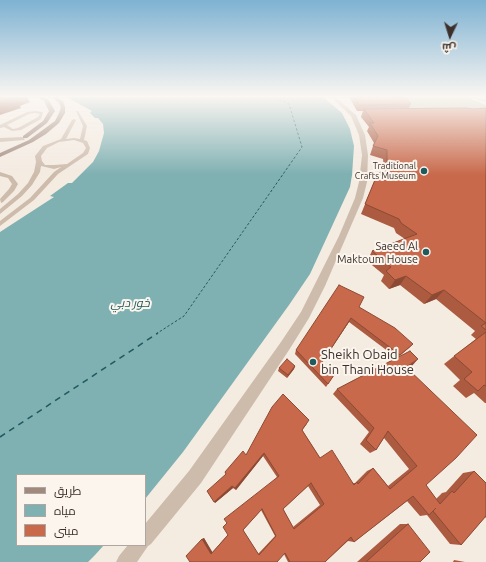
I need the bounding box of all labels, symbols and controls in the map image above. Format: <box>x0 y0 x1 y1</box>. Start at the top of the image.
north arrow <box>430 16 470 56</box>
text: ش <box>442 41 457 54</box>
place label: Traditional Crafts Museum <box>355 161 416 182</box>
marker: Traditional Crafts Museum <box>419 166 429 176</box>
place label: Saeed Al Maktoum House <box>337 239 418 265</box>
marker: Saeed Al Maktoum House <box>421 247 431 257</box>
water label: خور دبي <box>110 296 150 310</box>
place label: Sheikh Obaid bin Thani House <box>321 347 414 378</box>
marker: Sheikh Obaid bin Thani House <box>308 357 318 367</box>
legend <box>16 474 146 546</box>
text: طريق <box>54 484 81 497</box>
text: مياه <box>54 504 76 517</box>
text: مبنى <box>54 524 79 537</box>

